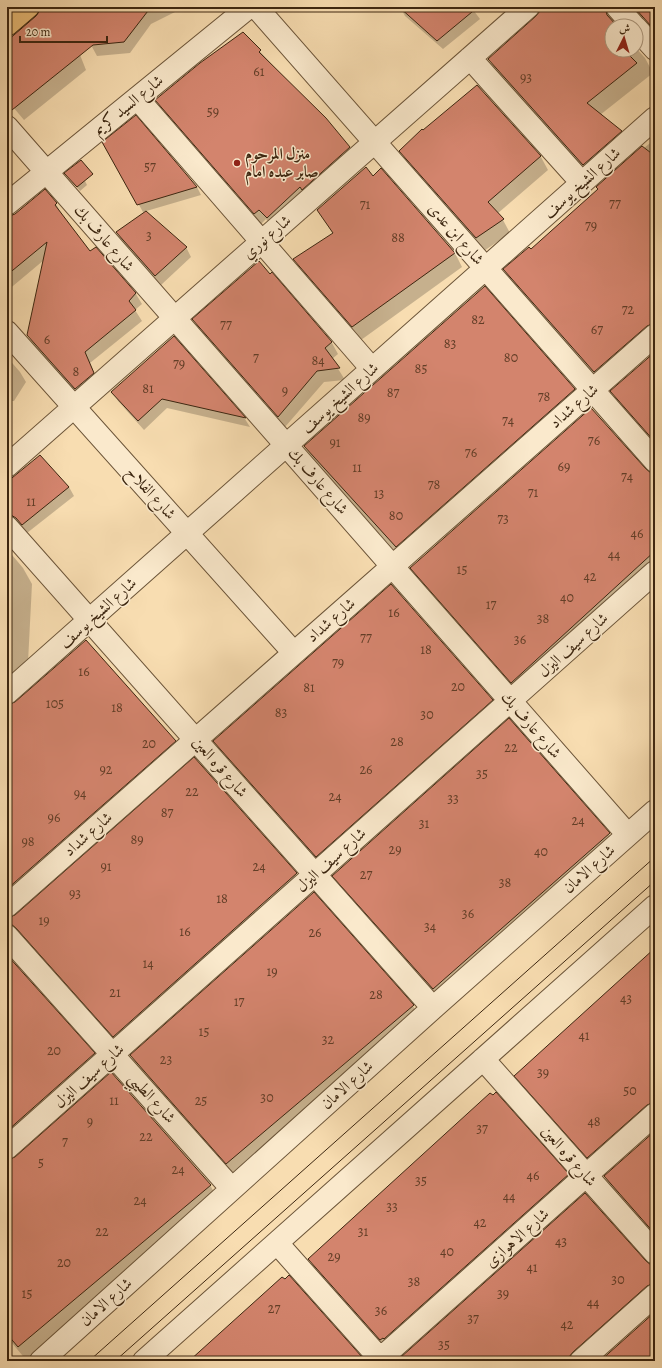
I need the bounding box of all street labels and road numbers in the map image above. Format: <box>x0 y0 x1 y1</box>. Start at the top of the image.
street label: شارع السيد كريم <box>88 70 170 143</box>
street label: شارع الشيخ يوسف <box>538 142 628 226</box>
street label: شارع ابن عدى <box>421 198 489 271</box>
street label: شارع عارف بك <box>67 200 139 278</box>
street label: شارع نوري <box>238 210 297 266</box>
street label: شارع الشيخ يوسف <box>296 357 386 441</box>
street label: شارع شداد <box>545 379 605 435</box>
street label: شارع عارف بك <box>281 443 353 521</box>
street label: شارع الفلاح <box>119 462 181 526</box>
street label: شارع الشيخ يوسف <box>54 572 144 656</box>
street label: شارع شداد <box>302 593 362 649</box>
street label: شارع سيف اليزل <box>533 607 614 684</box>
street label: شارع عارف بك <box>494 687 566 765</box>
street label: شارع قره العين <box>186 732 253 804</box>
street label: شارع شداد <box>59 807 119 863</box>
street label: شارع سيف اليزل <box>291 822 372 899</box>
street label: شارع الامان <box>558 840 621 900</box>
street label: شارع سيف اليزل <box>49 1038 130 1115</box>
street label: شارع الامان <box>316 1056 379 1116</box>
street label: شارع الطيبي <box>120 1068 181 1131</box>
street label: شارع قره العين <box>535 1121 602 1193</box>
street label: شارع الاهوازى <box>480 1203 555 1274</box>
street label: شارع الامان <box>75 1273 138 1333</box>

